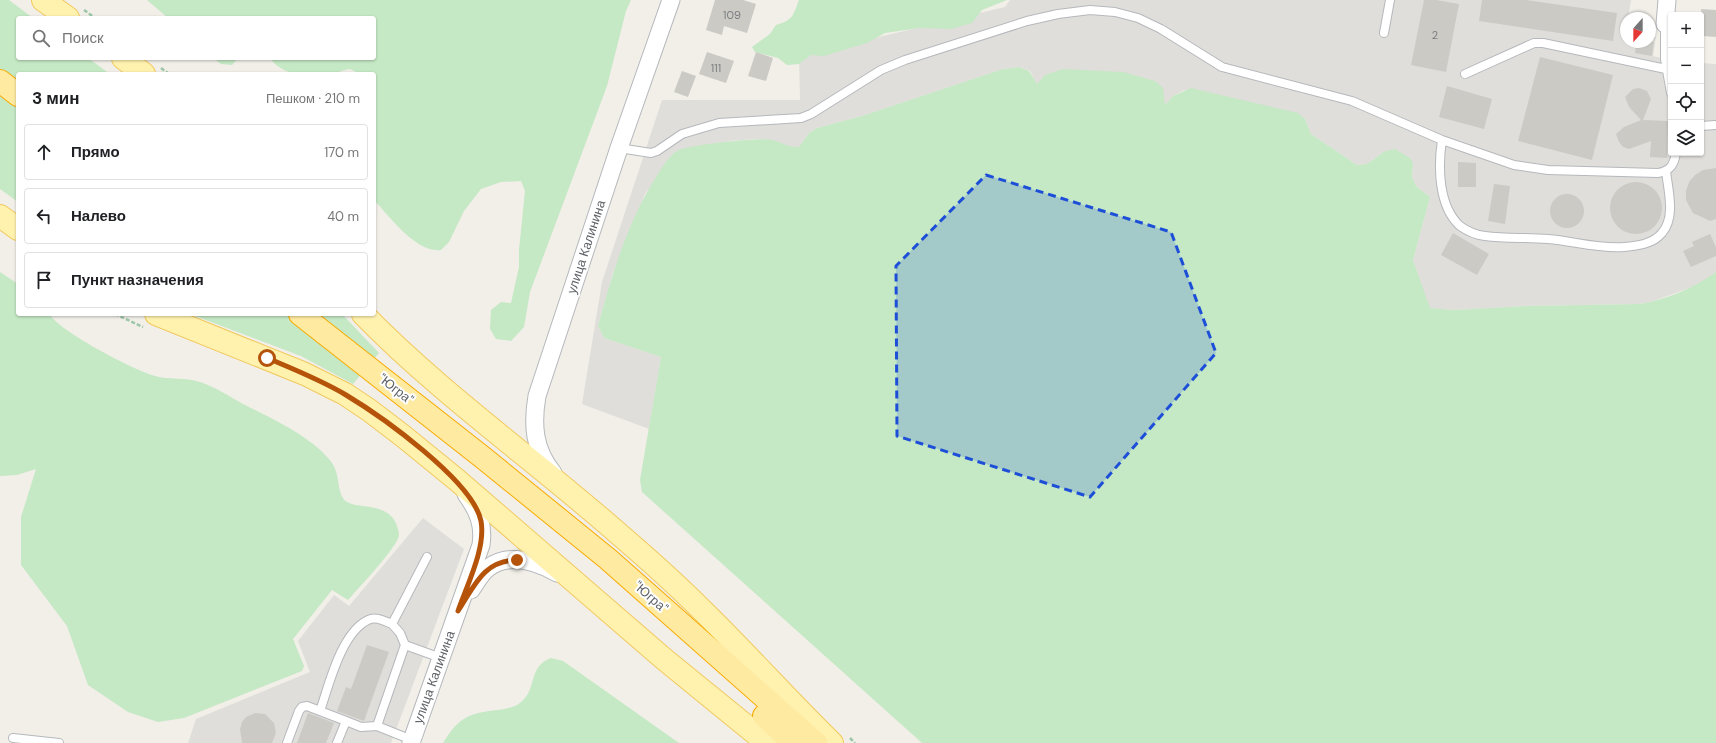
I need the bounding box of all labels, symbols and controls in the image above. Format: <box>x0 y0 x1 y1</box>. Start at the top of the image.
house number: 109 <box>723 8 741 22</box>
north arrow <box>1620 12 1656 48</box>
map controls <box>1668 12 1704 156</box>
button: + <box>1668 12 1704 48</box>
search box <box>16 16 376 60</box>
icon: search <box>30 27 52 49</box>
text: Поиск <box>62 28 104 48</box>
house number: 2 <box>1432 28 1438 42</box>
button: − <box>1668 48 1704 84</box>
house number: 111 <box>711 61 721 75</box>
button: locate <box>1668 84 1704 120</box>
text: 3 мин <box>32 87 80 109</box>
text: Пешком · 210 m <box>266 90 360 107</box>
button: layers <box>1668 120 1704 156</box>
icon: ahead <box>33 141 55 163</box>
text: Прямо <box>71 142 120 162</box>
text: 170 m <box>324 144 359 161</box>
street label: улица Калинина <box>563 197 609 296</box>
icon: left <box>33 205 55 227</box>
text: Налево <box>71 206 126 226</box>
text: 40 m <box>327 208 359 225</box>
icon: arrive <box>33 269 55 291</box>
text: Пункт назначения <box>71 270 204 290</box>
route start <box>258 349 276 367</box>
street label: "Югра" <box>375 370 417 408</box>
route end <box>508 551 526 569</box>
street label: "Югра" <box>630 577 672 617</box>
street label: улица Калинина <box>409 627 459 726</box>

